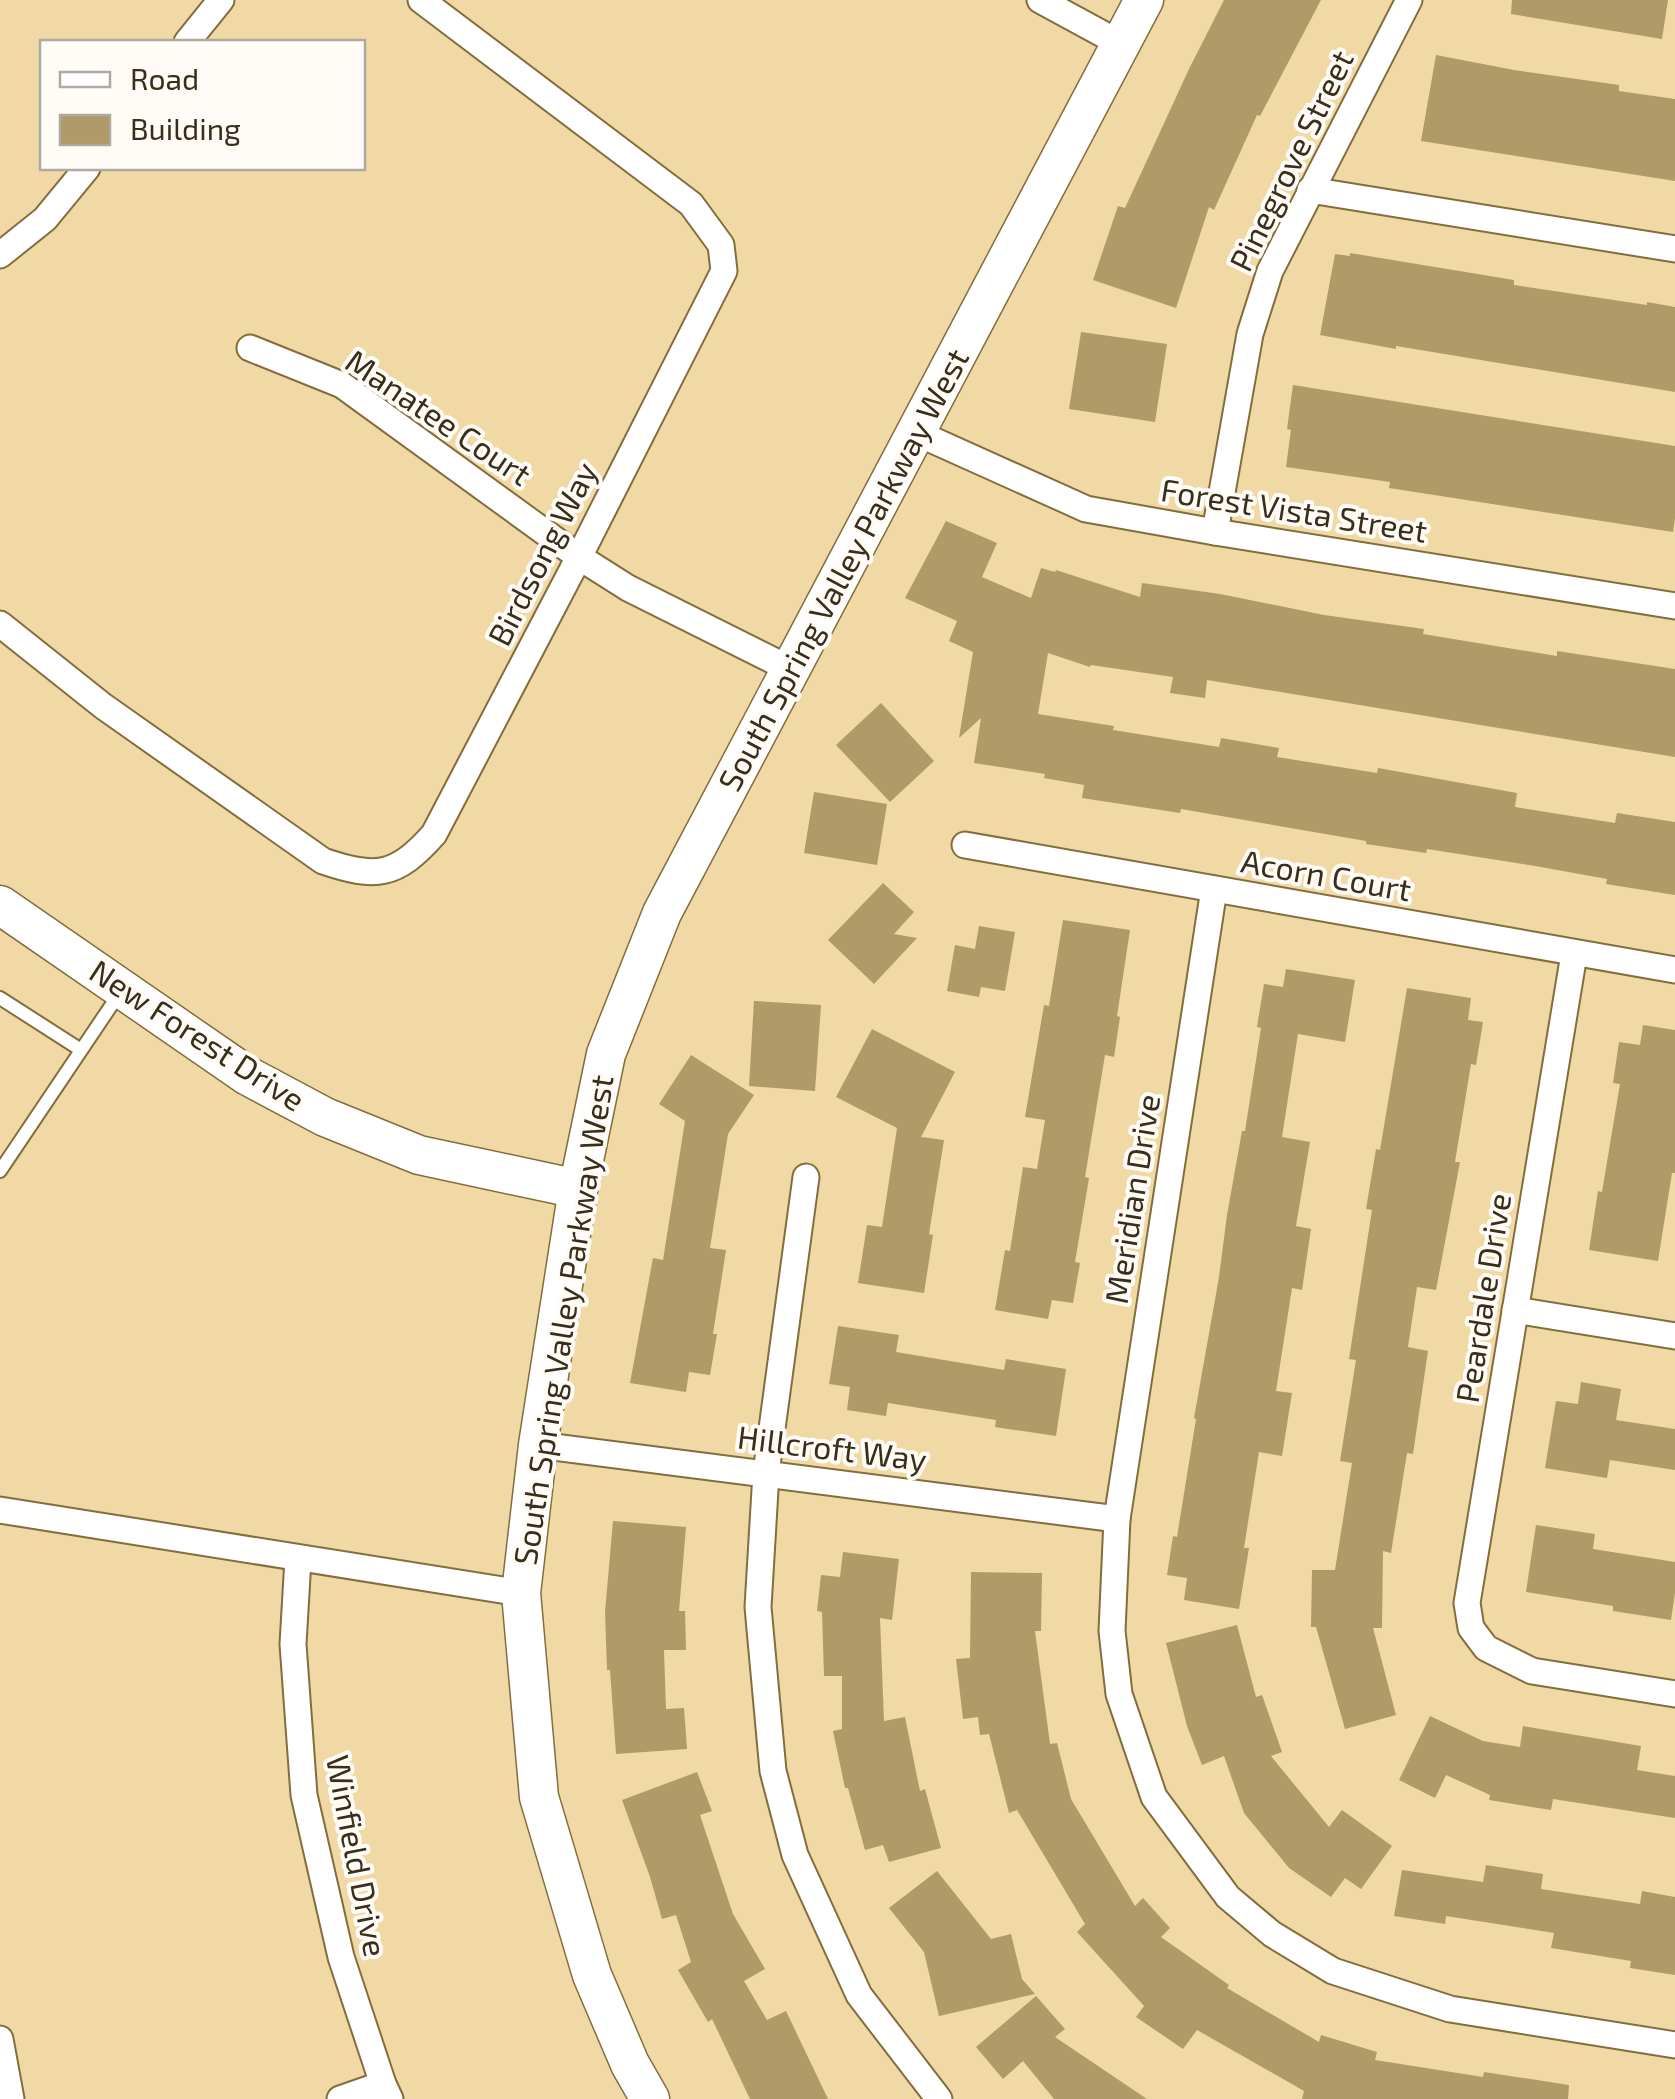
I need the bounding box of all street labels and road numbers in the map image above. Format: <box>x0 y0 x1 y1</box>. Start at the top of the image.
street label: Pinegrove Street <box>1220 44 1360 277</box>
street label: Manatee Court <box>339 340 539 492</box>
street label: South Spring Valley Parkway West <box>709 341 975 797</box>
street label: Birdsong Way <box>479 455 604 651</box>
street label: Forest Vista Street <box>1159 469 1430 549</box>
street label: Acorn Court <box>1238 840 1414 908</box>
street label: New Forest Drive <box>83 951 313 1118</box>
street label: South Spring Valley Parkway West <box>504 1072 620 1567</box>
street label: Meridian Drive <box>1096 1091 1166 1306</box>
street label: Peardale Drive <box>1447 1190 1517 1405</box>
street label: Hillcroft Way <box>736 1417 929 1477</box>
street label: Winfield Drive <box>320 1752 396 1960</box>

